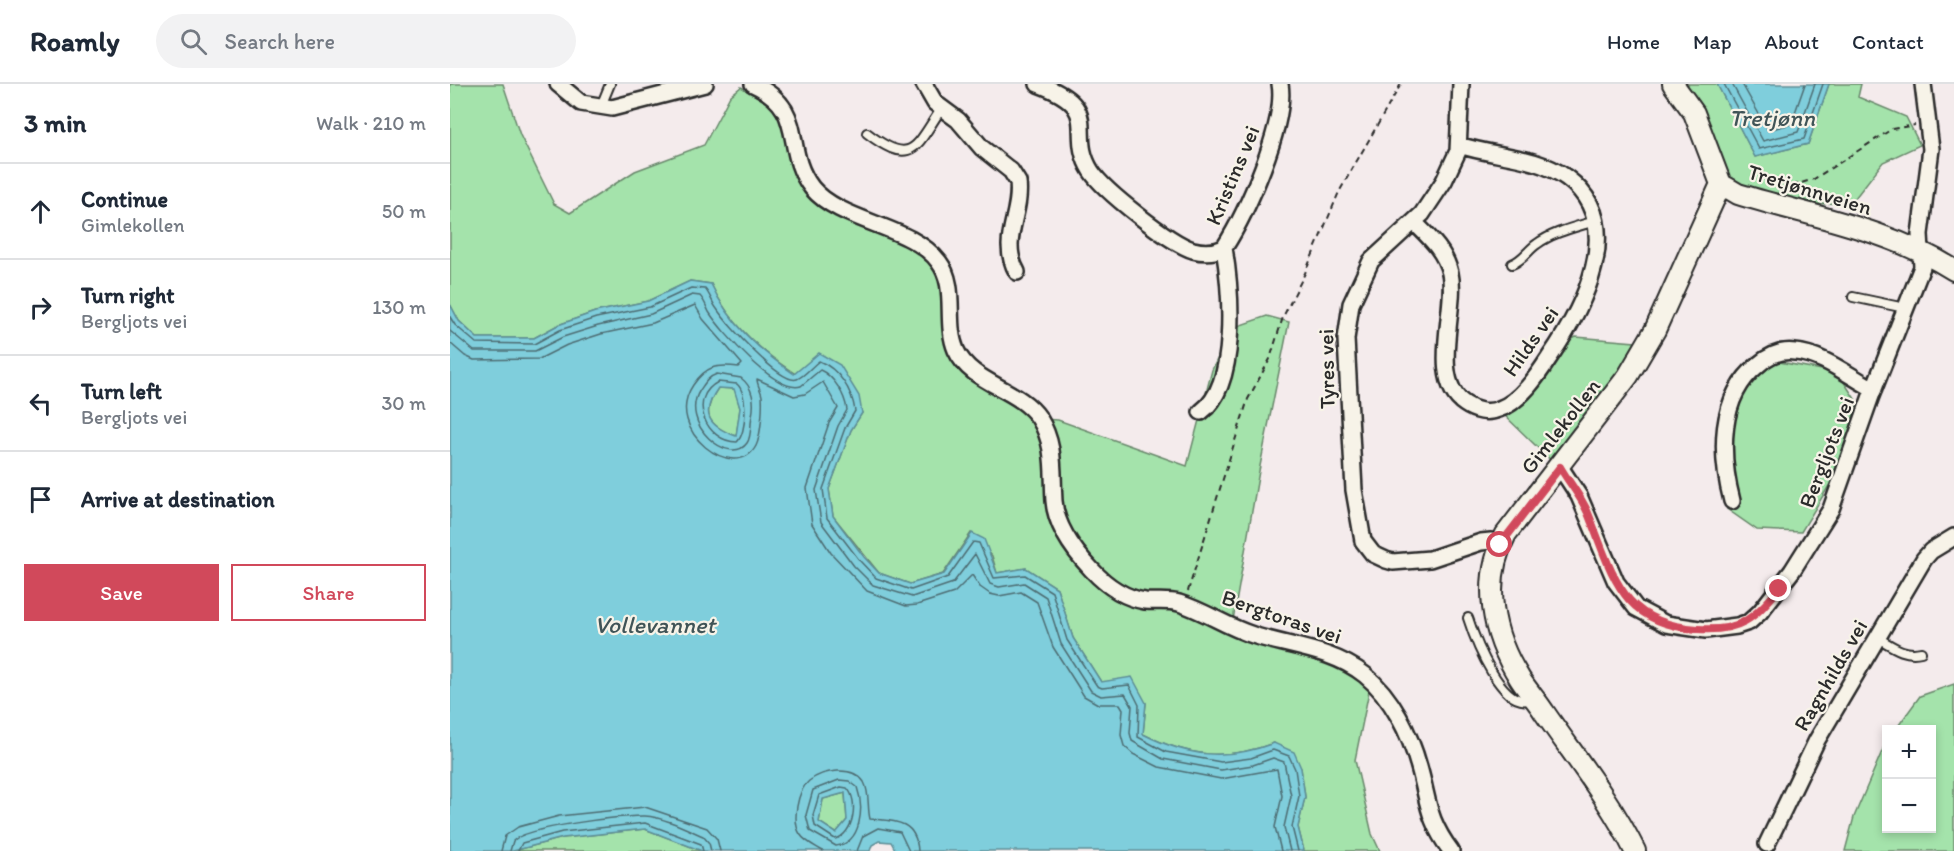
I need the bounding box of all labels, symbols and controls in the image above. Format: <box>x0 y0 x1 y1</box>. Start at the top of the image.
search box <box>156 14 576 68</box>
text: Roamly <box>30 24 120 58</box>
icon: search <box>177 25 210 58</box>
text: Search here <box>225 28 335 55</box>
text: Home <box>1607 29 1660 54</box>
text: Map <box>1693 29 1732 54</box>
text: About <box>1765 29 1819 54</box>
text: Contact <box>1852 29 1924 54</box>
water label: Tretjønn <box>1729 103 1815 132</box>
text: 3 min <box>24 107 86 139</box>
text: Walk · 210 m <box>316 111 426 135</box>
street label: Kristins vei <box>1199 121 1265 229</box>
street label: Tretjønnveien <box>1745 158 1876 221</box>
text: Continue <box>81 186 168 213</box>
icon: ahead <box>24 195 57 228</box>
text: 50 m <box>382 199 426 223</box>
text: Gimlekollen <box>81 213 185 237</box>
text: Turn right <box>81 282 175 309</box>
icon: right <box>24 291 57 324</box>
text: 130 m <box>372 295 426 319</box>
street label: Hilds vei <box>1496 301 1564 382</box>
text: Bergljots vei <box>81 309 187 333</box>
street label: Tyres vei <box>1312 329 1341 409</box>
street label: Gimlekollen <box>1515 373 1606 480</box>
text: Turn left <box>81 378 162 405</box>
icon: left <box>24 387 57 420</box>
text: 30 m <box>381 391 426 415</box>
street label: Bergljots vei <box>1793 393 1860 512</box>
text: Bergljots vei <box>81 405 187 429</box>
icon: arrive <box>24 483 57 516</box>
text: Arrive at destination <box>81 486 275 513</box>
route start <box>1486 531 1512 557</box>
button: Save <box>24 564 219 621</box>
button: Share <box>231 564 426 621</box>
route end <box>1765 575 1791 601</box>
street label: Bergtoras vei <box>1218 583 1345 650</box>
water label: Vollevannet <box>595 610 717 639</box>
street label: Ragnhilds vei <box>1788 615 1873 736</box>
map controls <box>1882 725 1936 833</box>
button: + <box>1882 725 1936 779</box>
button: − <box>1882 779 1936 833</box>

